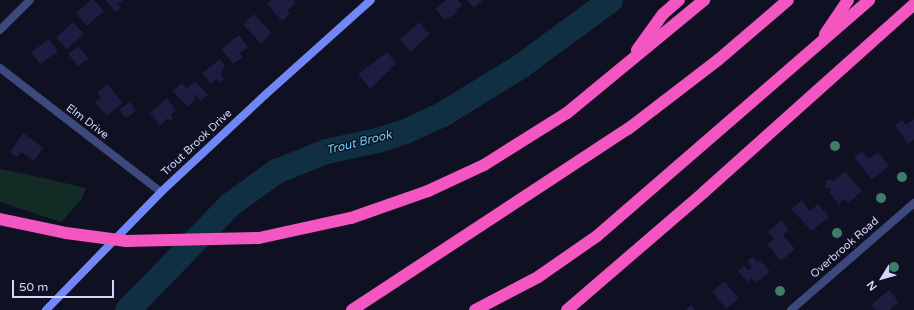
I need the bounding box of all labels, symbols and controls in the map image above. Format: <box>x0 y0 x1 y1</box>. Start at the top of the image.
street label: Elm Drive <box>63 102 111 142</box>
street label: Trout Brook Drive <box>159 107 235 179</box>
water label: Trout Brook <box>325 128 393 158</box>
street label: Overbrook Road <box>808 215 882 281</box>
north arrow <box>862 258 902 298</box>
scale bar <box>14 272 116 298</box>
text: N <box>864 278 880 293</box>
text: 50 m <box>19 280 48 294</box>

